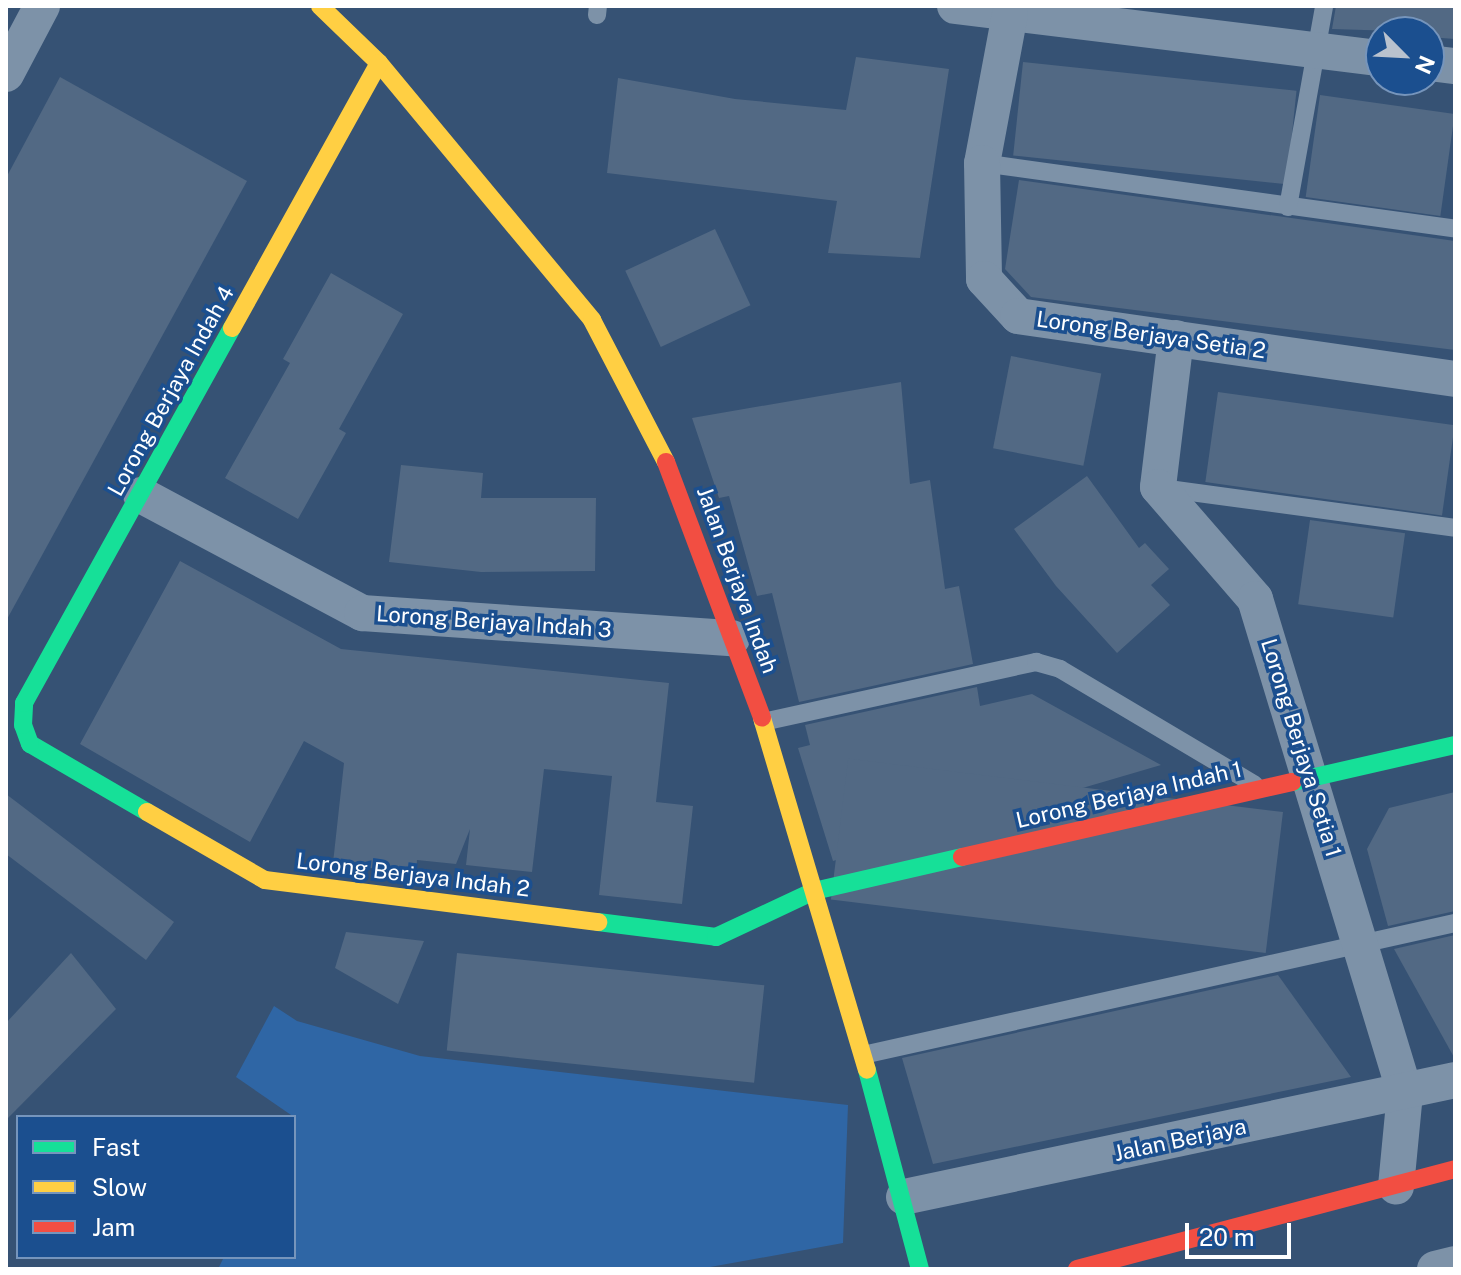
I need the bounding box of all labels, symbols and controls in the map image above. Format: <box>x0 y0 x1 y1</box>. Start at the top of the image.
north arrow <box>1365 16 1445 96</box>
text: N <box>1410 52 1440 78</box>
street label: Lorong Berjaya Indah 4 <box>102 281 240 501</box>
street label: Lorong Berjaya Setia 2 <box>1035 306 1267 364</box>
street label: Jalan Berjaya Indah <box>691 483 783 677</box>
street label: Lorong Berjaya Indah 3 <box>375 601 613 643</box>
street label: Lorong Berjaya Setia 1 <box>1255 636 1347 860</box>
street label: Lorong Berjaya Indah 1 <box>1013 756 1245 834</box>
street label: Lorong Berjaya Indah 2 <box>295 848 531 902</box>
street label: Jalan Berjaya <box>1111 1113 1249 1167</box>
legend <box>16 1115 296 1259</box>
text: Fast <box>92 1133 140 1161</box>
text: Slow <box>92 1173 147 1201</box>
scale bar <box>1189 1207 1295 1257</box>
text: Jam <box>92 1213 135 1241</box>
text: 20 m <box>1199 1223 1255 1251</box>

